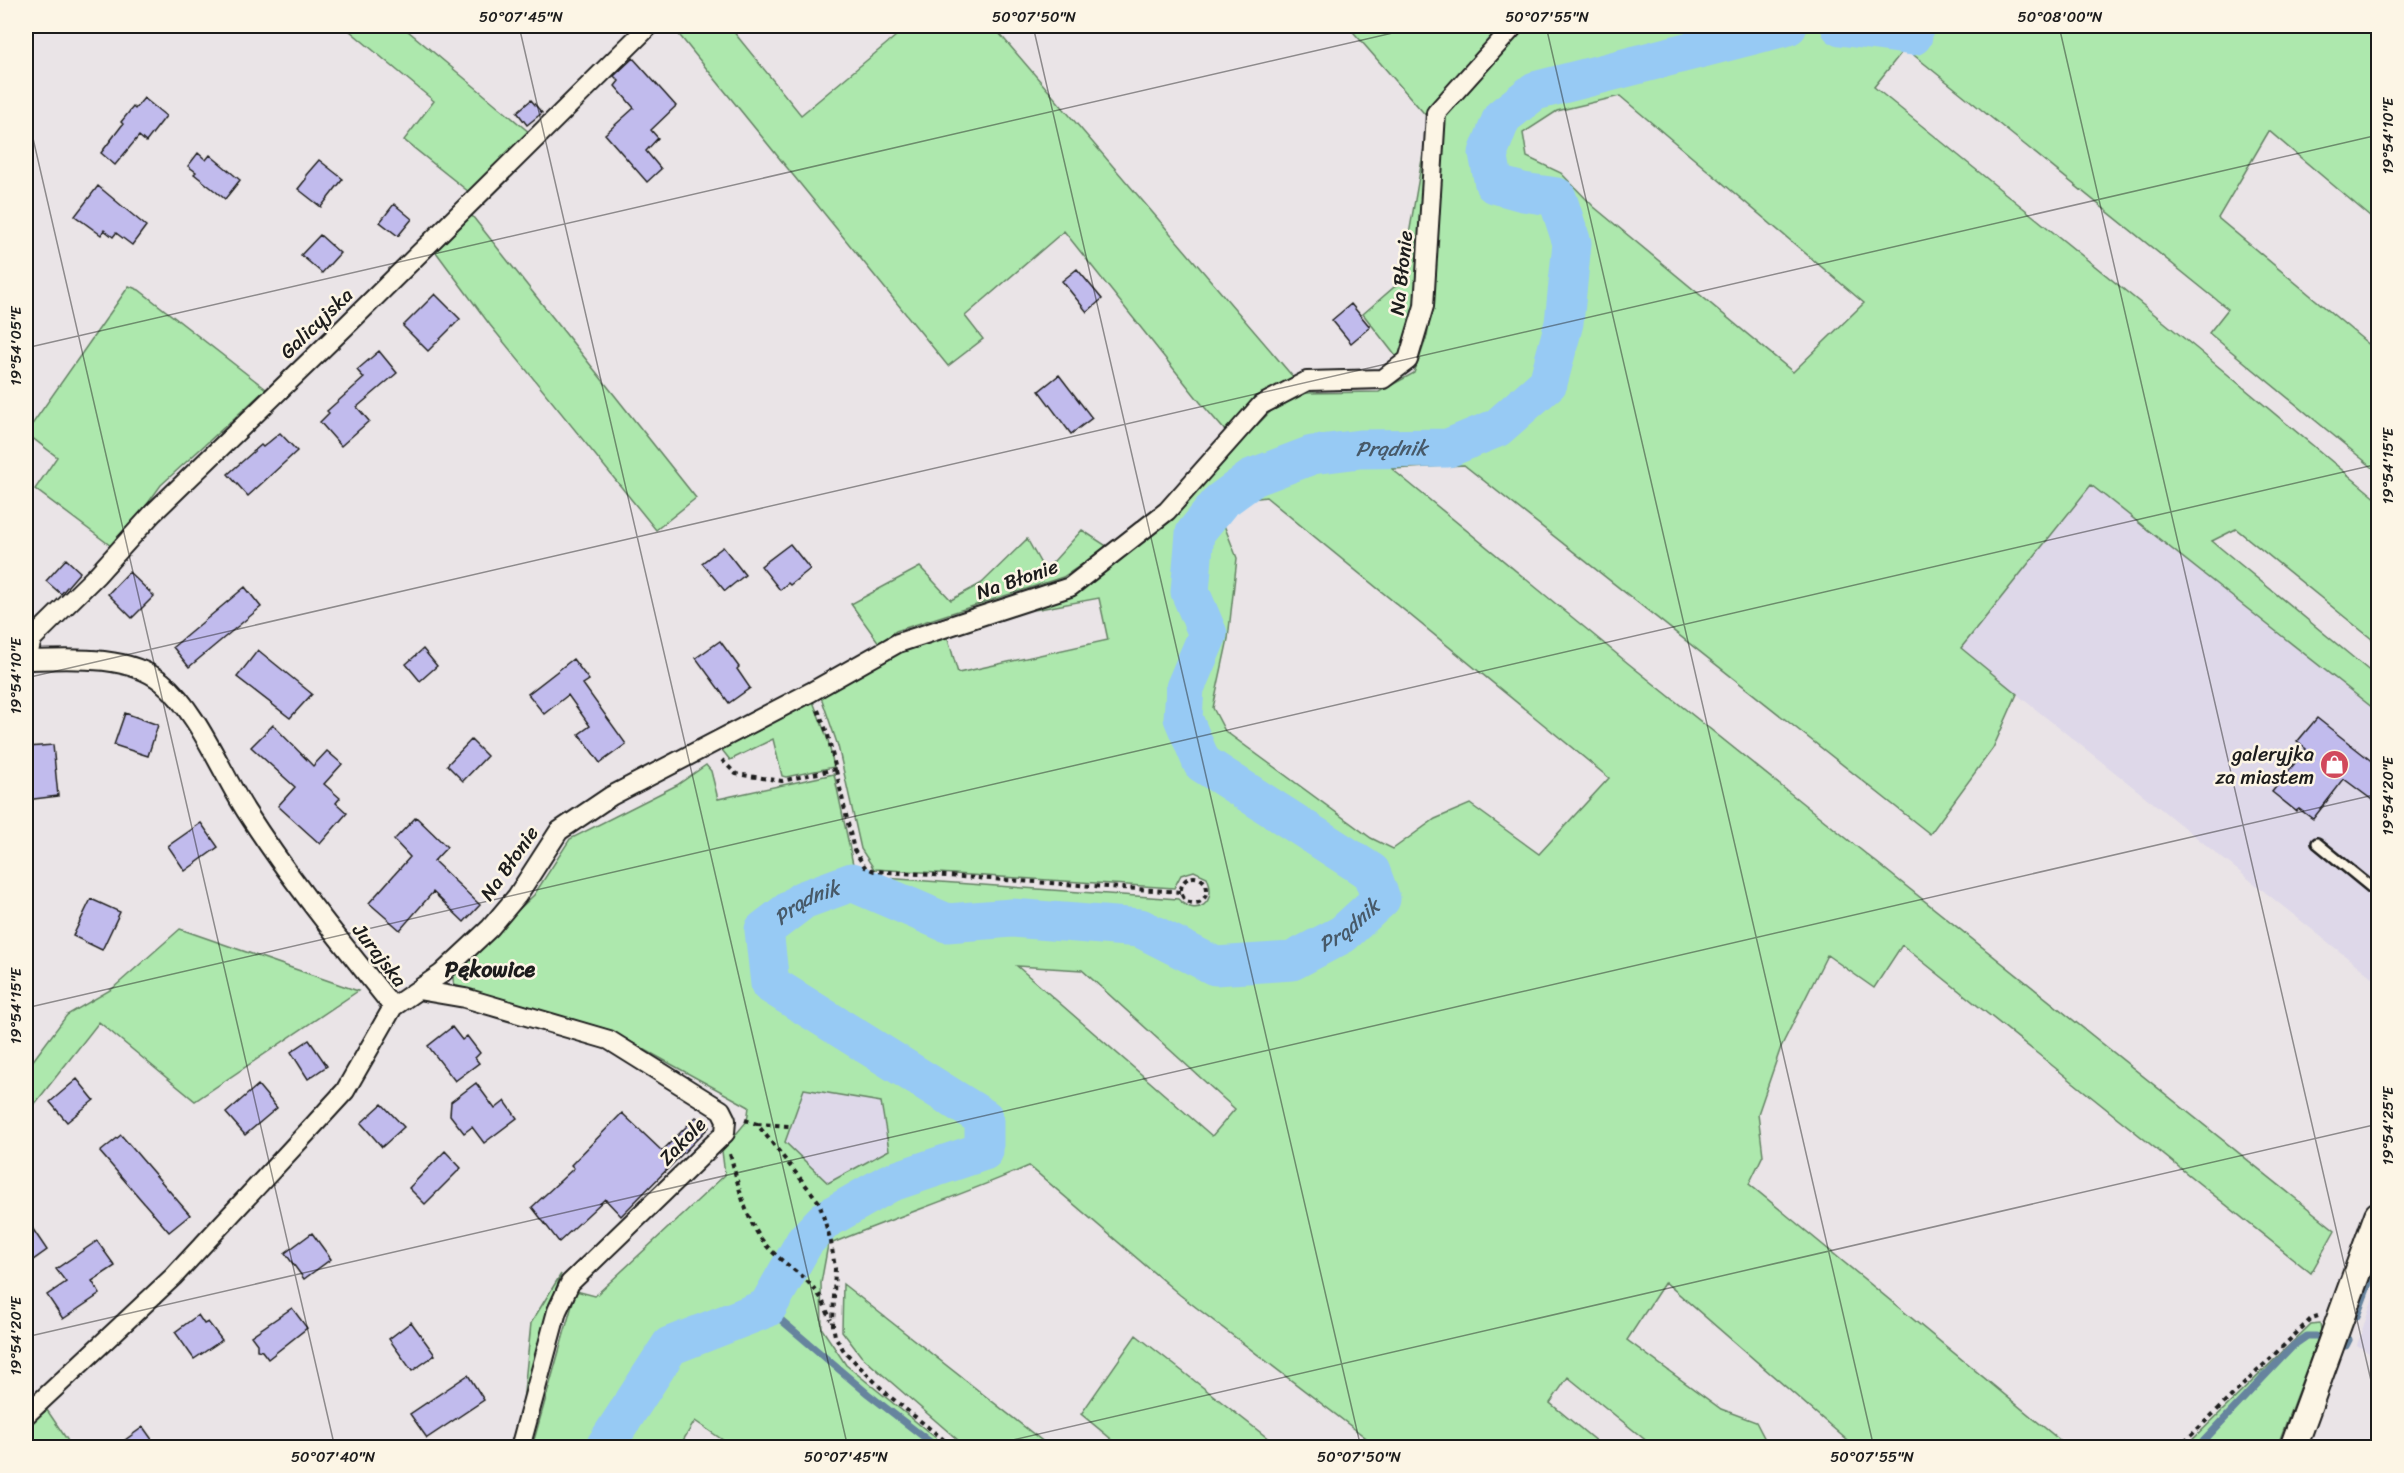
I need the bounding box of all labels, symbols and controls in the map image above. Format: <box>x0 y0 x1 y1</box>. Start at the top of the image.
text: 50°07'45"N <box>479 4 564 30</box>
text: 50°07'50"N <box>992 4 1077 30</box>
text: 50°07'55"N <box>1505 4 1589 30</box>
text: 50°08'00"N <box>2018 4 2103 30</box>
text: 19°54'10"E <box>2375 96 2401 174</box>
street label: Na Błonie <box>1380 229 1423 317</box>
street label: Galicyjska <box>271 279 361 368</box>
text: 19°54'05"E <box>3 305 29 386</box>
text: 19°54'15"E <box>2375 426 2401 504</box>
water label: Prądnik <box>1356 429 1430 468</box>
street label: Na Błonie <box>971 549 1063 610</box>
text: 19°54'10"E <box>3 636 29 714</box>
place label: galeryjka za miastem <box>2215 737 2314 795</box>
shop icon: galeryjka za miastem <box>2319 749 2351 781</box>
text: 19°54'20"E <box>2375 755 2401 835</box>
street label: Na Błonie <box>471 818 548 908</box>
water label: Prądnik <box>765 868 848 936</box>
water label: Prądnik <box>1311 887 1391 963</box>
street label: Jurajska <box>343 915 416 995</box>
district label: Pękowice <box>445 950 536 989</box>
text: 19°54'15"E <box>3 966 29 1044</box>
text: 19°54'25"E <box>2375 1085 2401 1165</box>
street label: Zakole <box>650 1108 715 1174</box>
text: 19°54'20"E <box>3 1295 29 1375</box>
text: 50°07'40"N <box>291 1444 376 1470</box>
text: 50°07'45"N <box>804 1444 889 1470</box>
text: 50°07'50"N <box>1317 1444 1402 1470</box>
text: 50°07'55"N <box>1830 1444 1914 1470</box>

